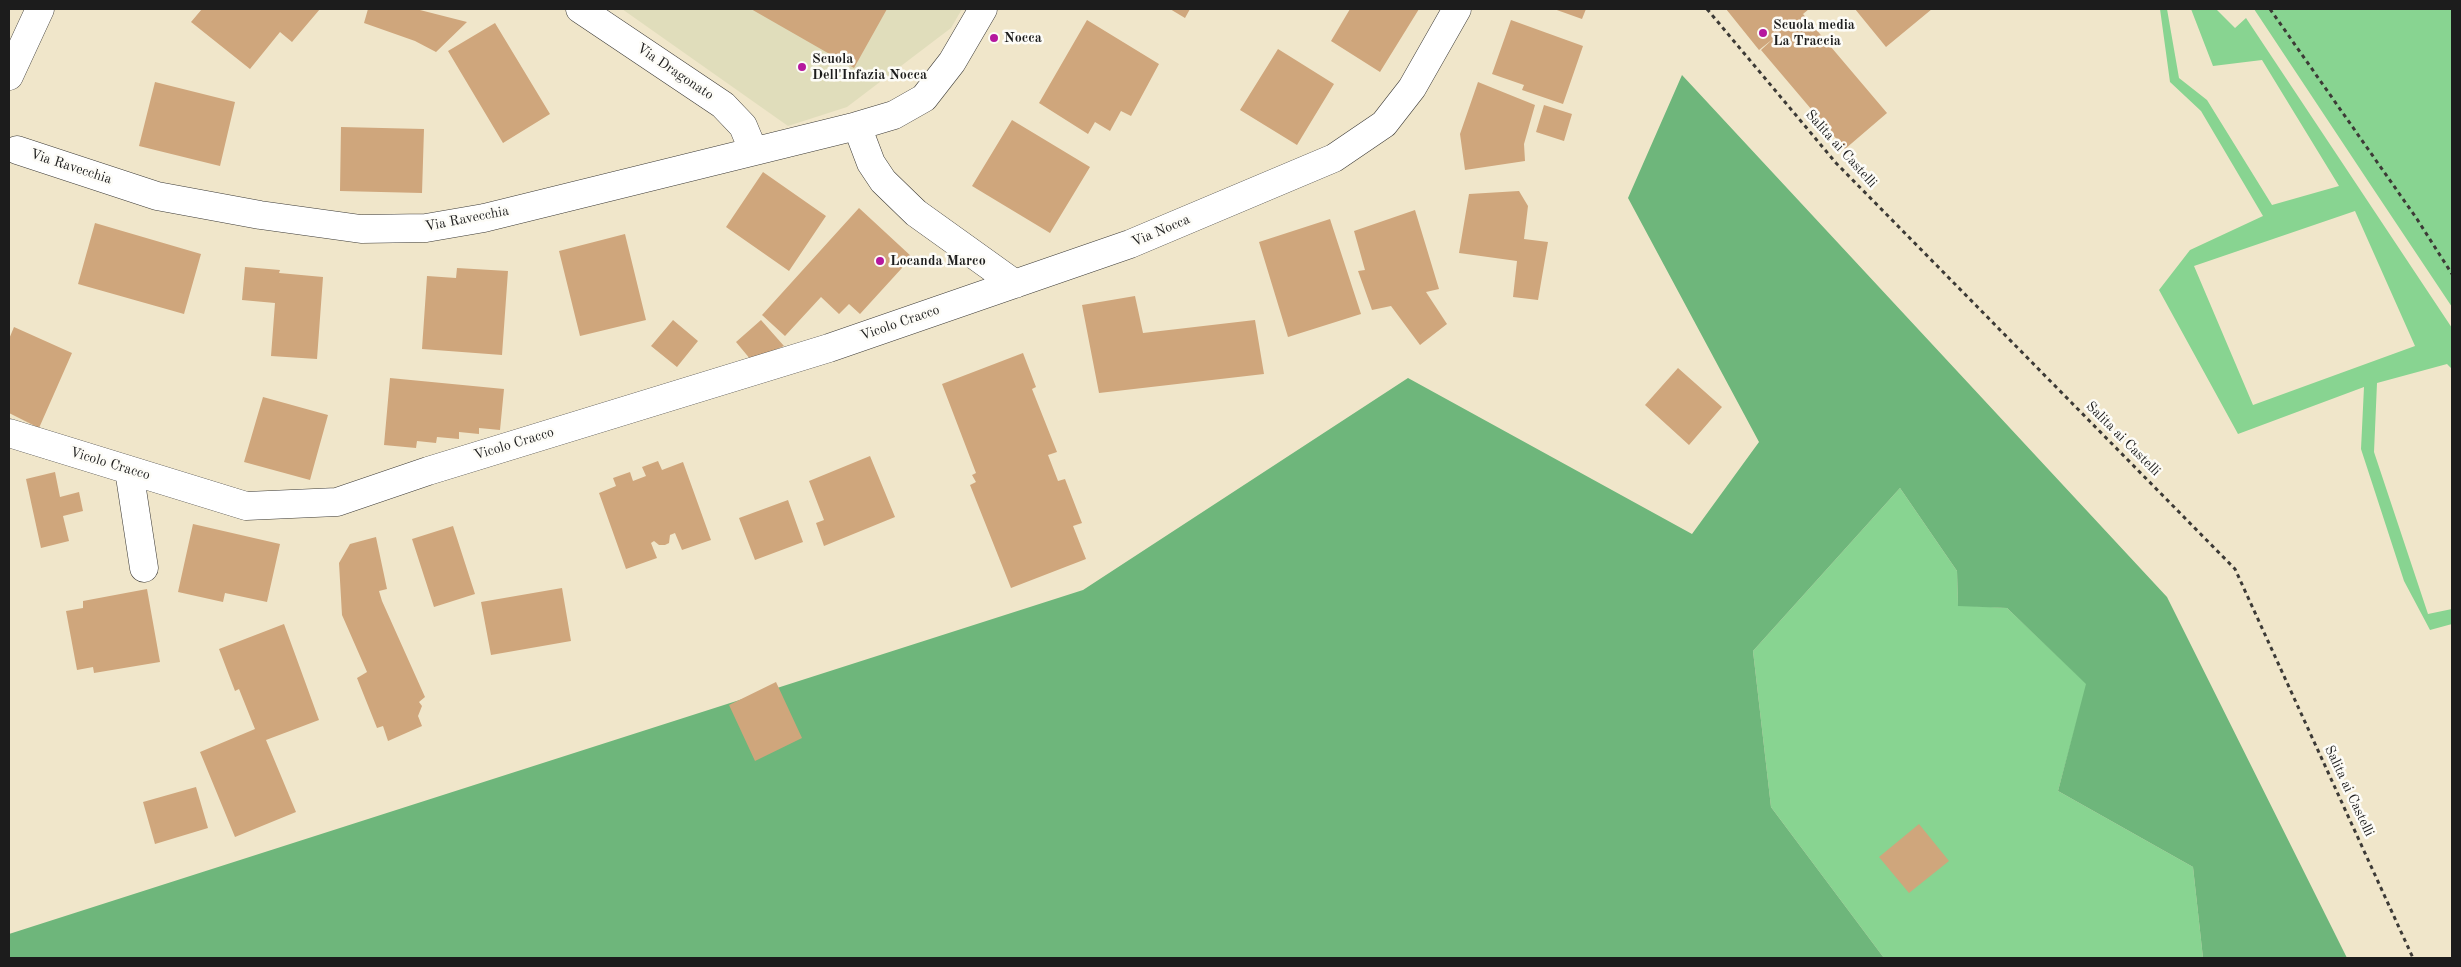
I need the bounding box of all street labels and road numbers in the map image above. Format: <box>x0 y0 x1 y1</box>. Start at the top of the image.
street label: Via Dragonato <box>633 40 717 104</box>
street label: Salita ai Castelli <box>1802 107 1880 191</box>
street label: Via Ravecchia <box>28 146 114 188</box>
street label: Via Ravecchia <box>424 203 510 235</box>
street label: Via Nocca <box>1129 211 1193 251</box>
street label: Vicolo Cracco <box>858 302 942 344</box>
street label: Salita ai Castelli <box>2082 398 2164 480</box>
street label: Vicolo Cracco <box>472 424 556 464</box>
street label: Vicolo Cracco <box>68 444 152 484</box>
street label: Salita ai Castelli <box>2321 743 2377 839</box>

